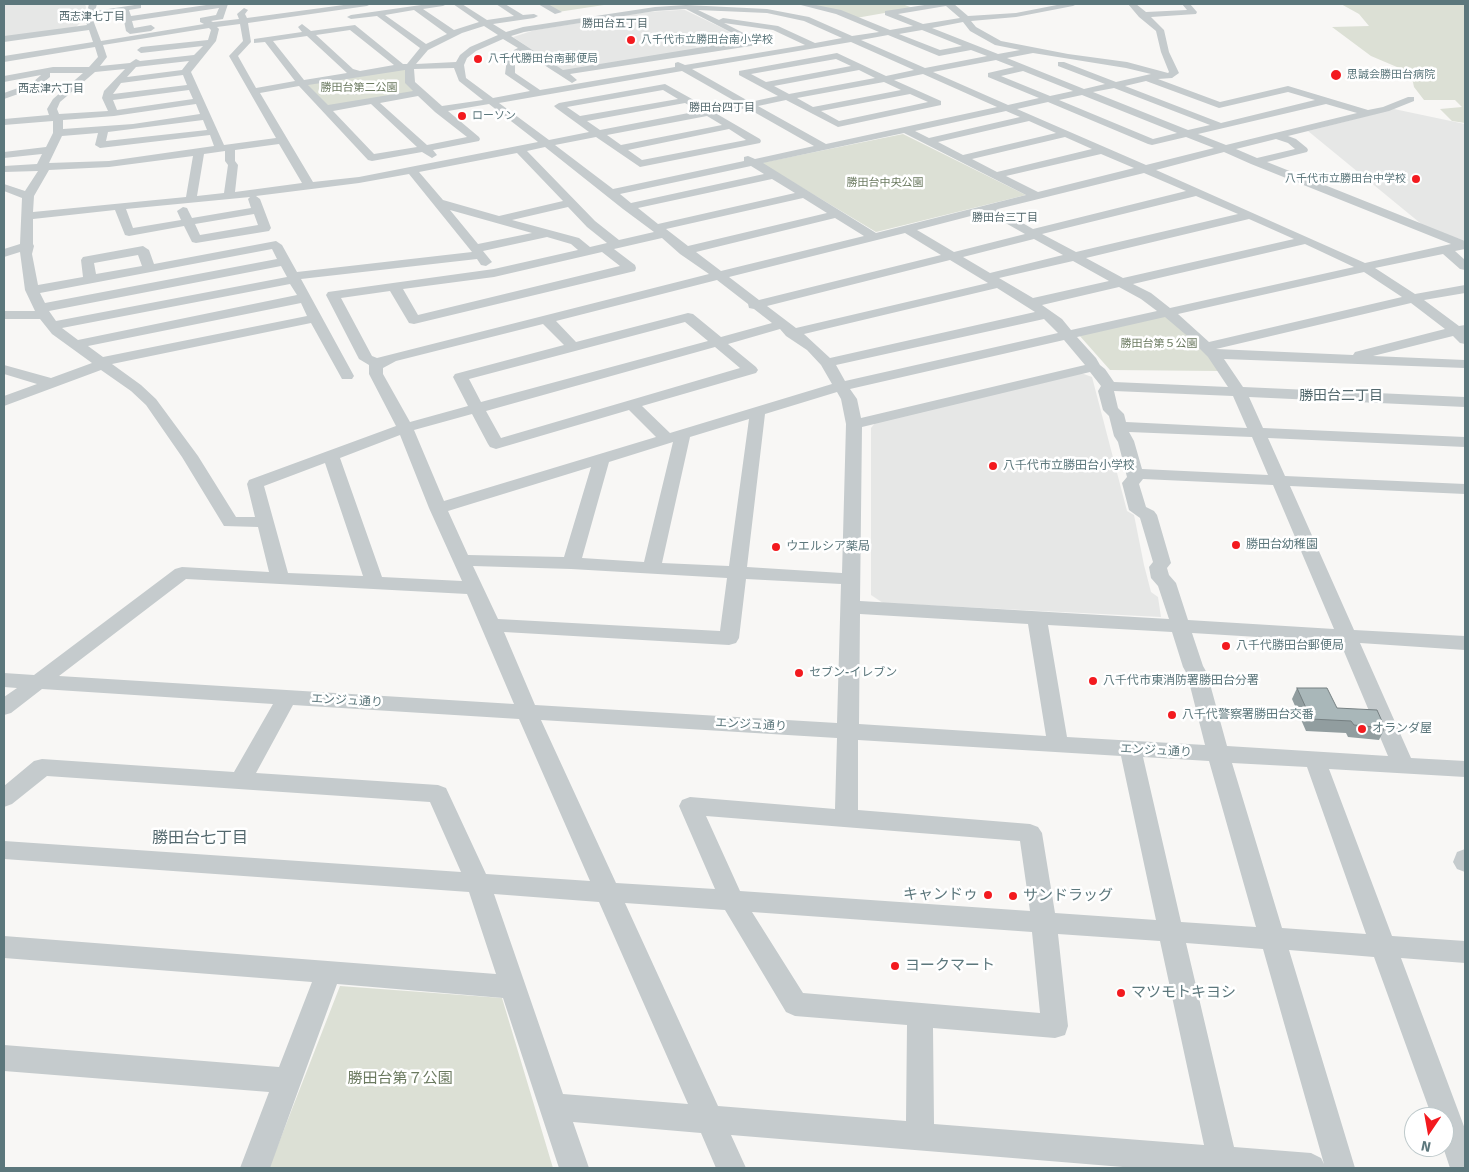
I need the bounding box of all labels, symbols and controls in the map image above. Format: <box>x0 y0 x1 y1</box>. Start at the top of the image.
district label: 西志津七丁目 <box>59 10 125 24</box>
district label: 勝田台五丁目 <box>582 17 648 31</box>
place label: 八千代市立勝田台南小学校 <box>641 33 773 47</box>
marker: 八千代市立勝田台南小学校 <box>625 34 637 46</box>
place label: 八千代勝田台南郵便局 <box>488 52 598 66</box>
marker: 八千代勝田台南郵便局 <box>472 53 484 65</box>
marker: 思誠会勝田台病院 <box>1329 68 1343 82</box>
place label: 思誠会勝田台病院 <box>1347 68 1435 82</box>
park label: 勝田台第二公園 <box>321 81 397 95</box>
district label: 西志津六丁目 <box>18 82 84 96</box>
district label: 勝田台四丁目 <box>689 101 755 115</box>
place label: ローソン <box>472 109 516 123</box>
marker: ローソン <box>456 110 468 122</box>
place label: 八千代市立勝田台中学校 <box>1285 172 1406 186</box>
marker: 八千代市立勝田台中学校 <box>1410 173 1422 185</box>
park label: 勝田台中央公園 <box>847 176 923 190</box>
district label: 勝田台三丁目 <box>972 211 1038 225</box>
park label: 勝田台第５公園 <box>1121 337 1197 351</box>
district label: 勝田台二丁目 <box>1299 388 1383 404</box>
place label: 八千代市立勝田台小学校 <box>1003 459 1135 473</box>
marker: 八千代市立勝田台小学校 <box>987 460 999 472</box>
place label: 勝田台幼稚園 <box>1246 538 1318 552</box>
marker: 勝田台幼稚園 <box>1230 539 1242 551</box>
place label: ウエルシア薬局 <box>786 540 870 554</box>
marker: ウエルシア薬局 <box>770 541 782 553</box>
place label: 八千代勝田台郵便局 <box>1236 639 1344 653</box>
marker: 八千代勝田台郵便局 <box>1220 640 1232 652</box>
place label: セブン-イレブン <box>809 666 897 680</box>
marker: セブン-イレブン <box>793 667 805 679</box>
place label: 八千代市東消防署勝田台分署 <box>1103 674 1259 688</box>
marker: 八千代市東消防署勝田台分署 <box>1087 675 1099 687</box>
street label: エンジュ通り <box>311 692 383 710</box>
place label: 八千代警察署勝田台交番 <box>1182 708 1314 722</box>
marker: 八千代警察署勝田台交番 <box>1166 709 1178 721</box>
street label: エンジュ通り <box>715 716 787 734</box>
place label: オランダ屋 <box>1372 722 1432 736</box>
marker: オランダ屋 <box>1356 723 1368 735</box>
street label: エンジュ通り <box>1120 742 1192 760</box>
district label: 勝田台七丁目 <box>152 829 248 849</box>
place label: キャンドゥ <box>903 886 978 904</box>
place label: サンドラッグ <box>1023 887 1113 905</box>
marker: キャンドゥ <box>982 889 994 901</box>
marker: サンドラッグ <box>1007 890 1019 902</box>
place label: ヨークマート <box>905 957 995 975</box>
marker: ヨークマート <box>889 960 901 972</box>
place label: マツモトキヨシ <box>1131 984 1236 1002</box>
marker: マツモトキヨシ <box>1115 987 1127 999</box>
park label: 勝田台第７公園 <box>348 1070 452 1088</box>
north arrow <box>1404 1107 1454 1157</box>
text: N <box>1419 1137 1433 1156</box>

